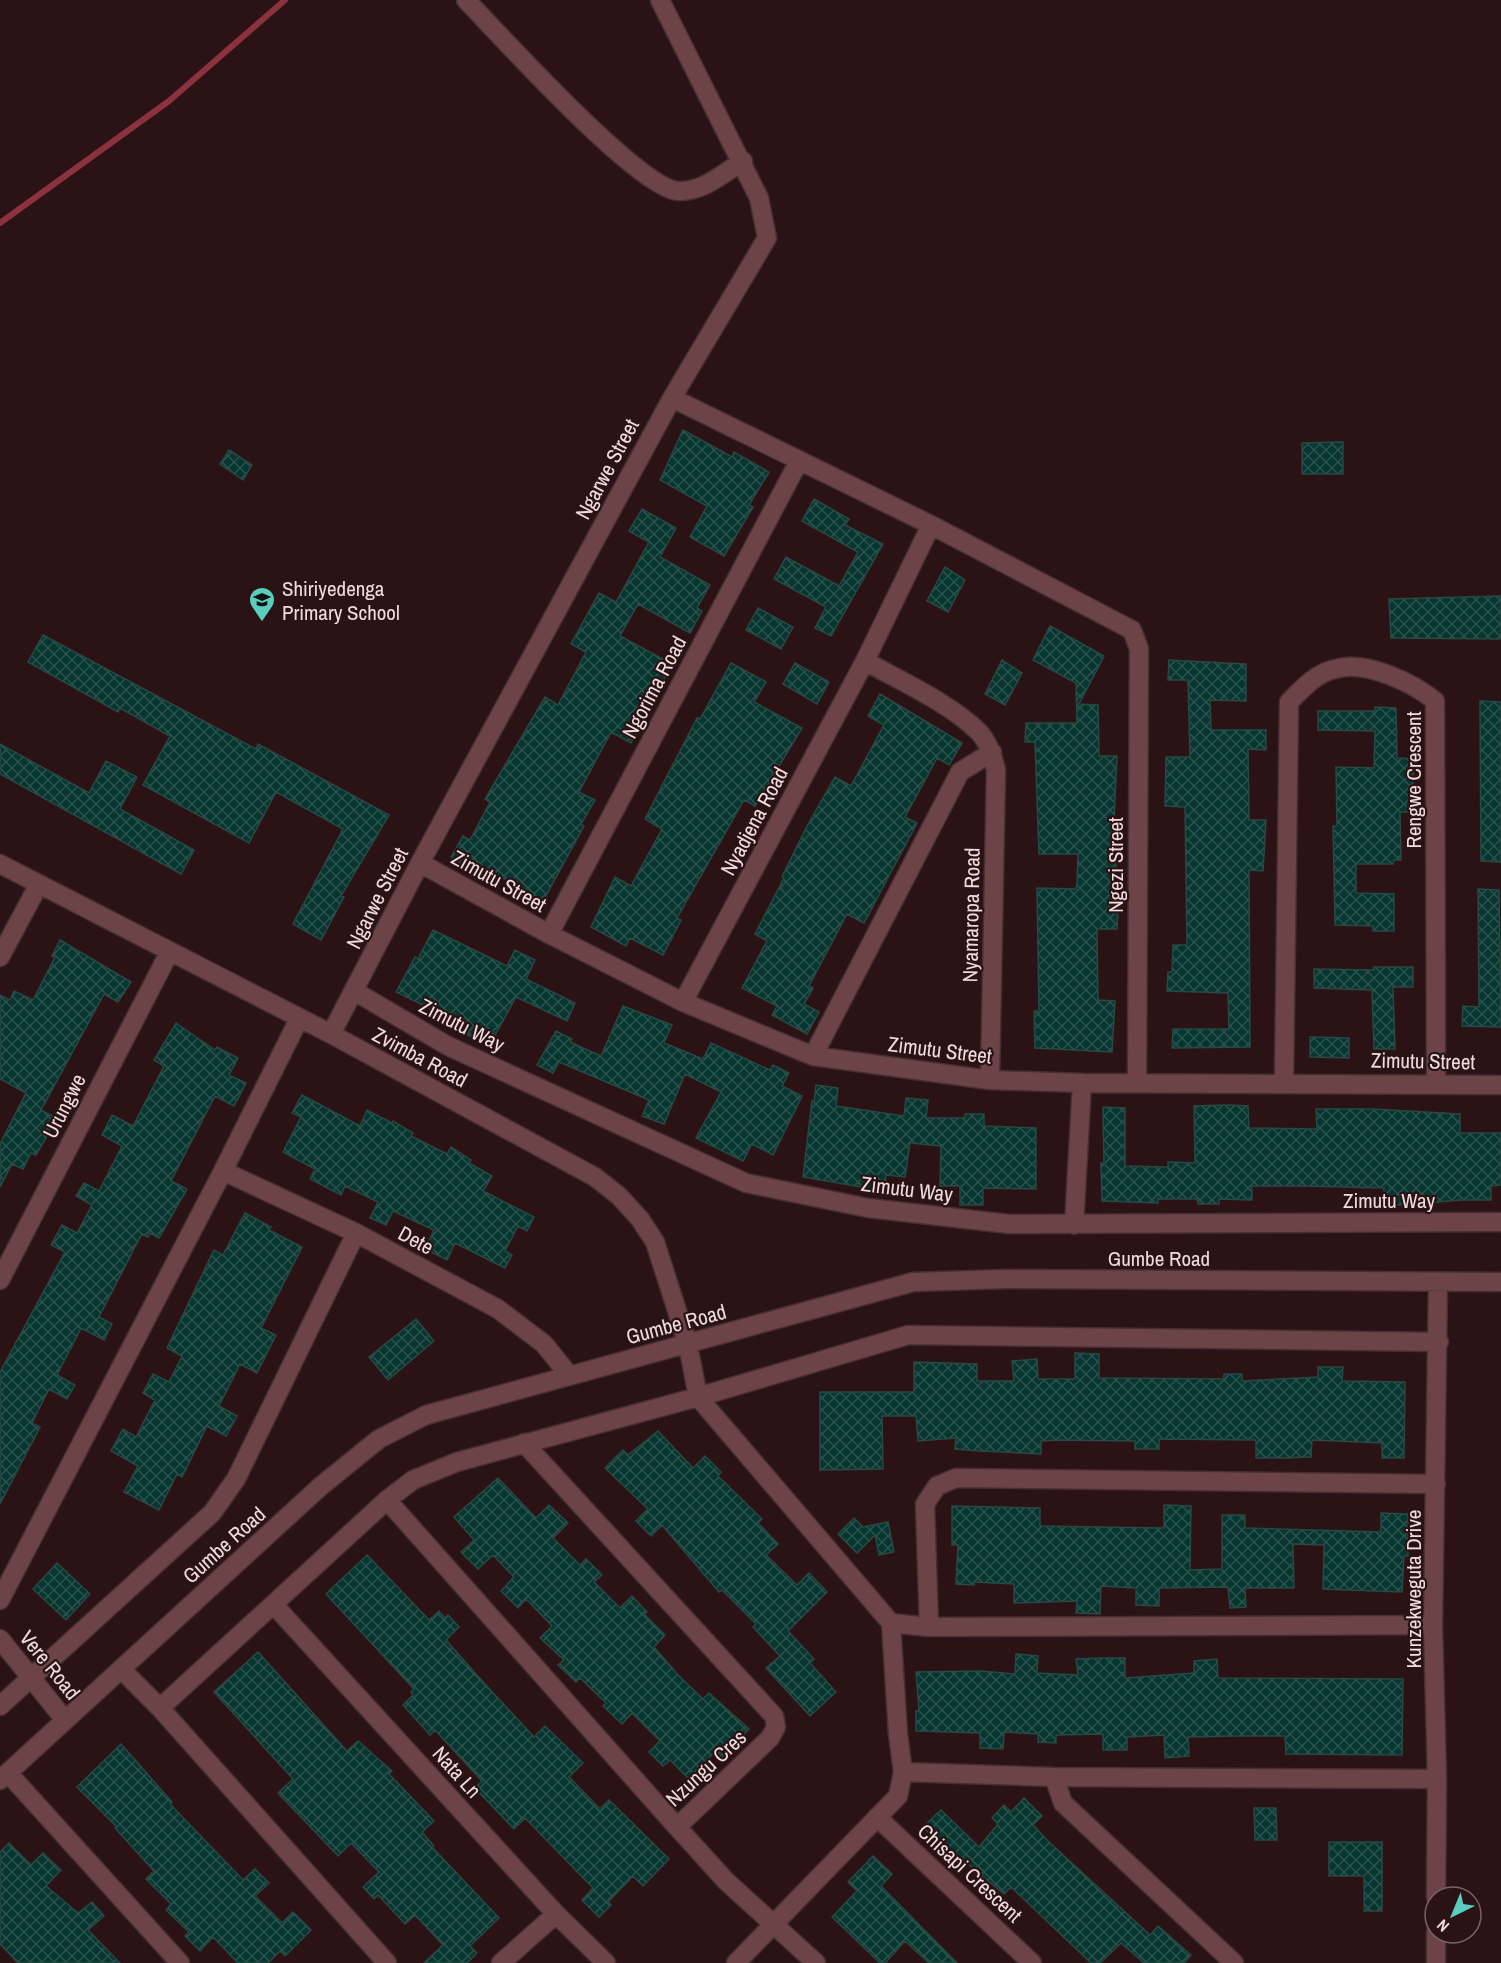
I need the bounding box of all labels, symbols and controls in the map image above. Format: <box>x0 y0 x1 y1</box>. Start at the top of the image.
street label: Ngarwe Street <box>568 413 646 524</box>
place label: Shiriyedenga Primary School <box>282 574 400 627</box>
school or university icon: Shiriyedenga Primary School <box>247 585 277 623</box>
street label: Ngorima Road <box>615 631 693 743</box>
street label: Rengwe Crescent <box>1399 711 1428 848</box>
street label: Nyadjena Road <box>713 762 795 880</box>
street label: Ngezi Street <box>1101 817 1130 913</box>
street label: Ngarwe Street <box>339 842 415 954</box>
street label: Zimutu Street <box>446 843 552 919</box>
street label: Nyamaropa Road <box>955 847 987 983</box>
street label: Zimutu Way <box>414 991 510 1059</box>
street label: Zvimba Road <box>368 1020 472 1094</box>
street label: Zimutu Street <box>886 1029 994 1071</box>
street label: Zimutu Street <box>1371 1046 1476 1076</box>
street label: Urungwe <box>35 1069 93 1143</box>
street label: Zimutu Way <box>859 1169 955 1209</box>
street label: Zimutu Way <box>1343 1186 1435 1215</box>
street label: Dete <box>393 1219 439 1261</box>
street label: Gumbe Road <box>1108 1244 1210 1273</box>
street label: Gumbe Road <box>623 1297 729 1351</box>
street label: Gumbe Road <box>176 1500 272 1590</box>
street label: Kunzekweguta Drive <box>1399 1510 1428 1668</box>
street label: Vere Road <box>13 1624 87 1706</box>
street label: Nzungu Cres <box>659 1723 753 1813</box>
street label: Nata Ln <box>426 1740 488 1804</box>
street label: Chisapi Crescent <box>911 1817 1029 1929</box>
north arrow <box>1423 1885 1483 1945</box>
text: N <box>1432 1915 1454 1937</box>

